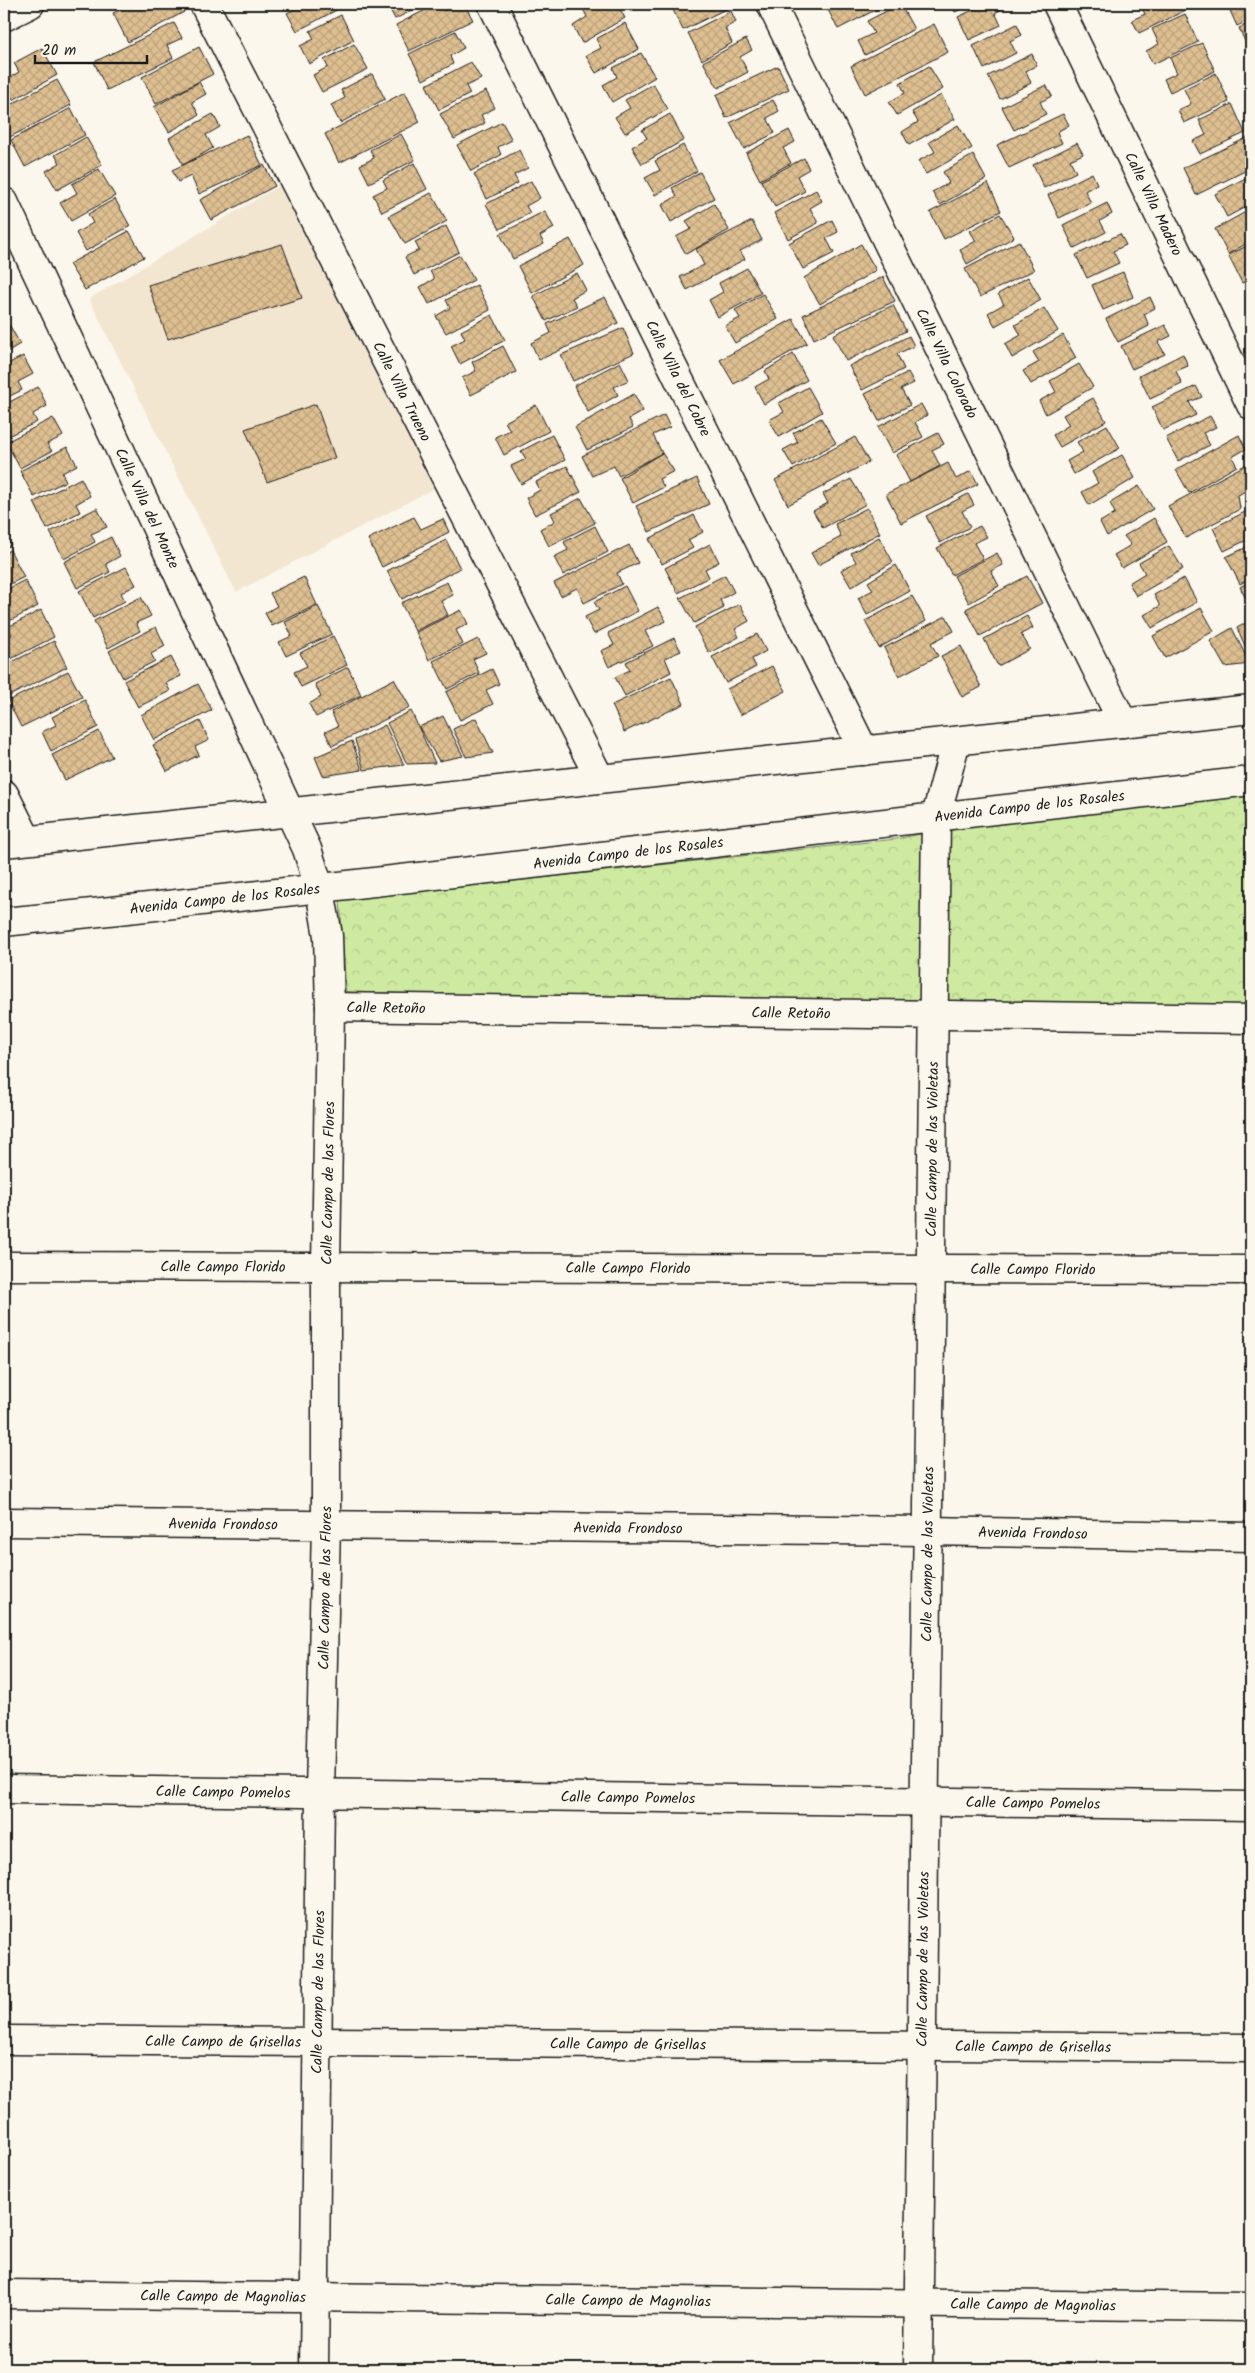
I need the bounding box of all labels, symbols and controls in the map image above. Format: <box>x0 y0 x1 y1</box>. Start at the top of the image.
scale bar <box>35 32 148 64</box>
text: 20 m <box>42 39 76 63</box>
street label: Calle Villa Madero <box>1117 148 1188 261</box>
street label: Calle Villa Colorado <box>909 304 983 423</box>
street label: Calle Villa del Cobre <box>638 316 717 441</box>
street label: Calle Villa Trueno <box>365 337 437 446</box>
street label: Calle Villa del Monte <box>108 444 185 573</box>
street label: Avenida Campo de los Rosales <box>933 784 1127 830</box>
street label: Avenida Campo de los Rosales <box>532 831 725 877</box>
street label: Avenida Campo de los Rosales <box>128 877 322 922</box>
street label: Calle Retoño <box>346 996 426 1021</box>
street label: Calle Retoño <box>751 1001 831 1027</box>
street label: Calle Campo de las Violetas <box>920 1061 946 1237</box>
street label: Calle Campo de las Flores <box>316 1100 342 1265</box>
street label: Calle Campo Florido <box>160 1256 286 1280</box>
street label: Calle Campo Florido <box>565 1257 691 1281</box>
street label: Calle Campo Florido <box>970 1258 1096 1283</box>
street label: Calle Campo de las Violetas <box>915 1465 941 1642</box>
street label: Calle Campo de las Flores <box>313 1505 339 1670</box>
street label: Avenida Frondoso <box>168 1513 278 1538</box>
street label: Avenida Frondoso <box>573 1517 683 1542</box>
street label: Avenida Frondoso <box>978 1521 1088 1547</box>
street label: Calle Campo Pomelos <box>155 1780 291 1806</box>
street label: Calle Campo Pomelos <box>560 1786 696 1811</box>
street label: Calle Campo Pomelos <box>965 1791 1101 1817</box>
street label: Calle Campo de las Violetas <box>911 1870 937 2047</box>
street label: Calle Campo de las Flores <box>306 1909 332 2074</box>
street label: Calle Campo de Grisellas <box>145 2030 302 2055</box>
street label: Calle Campo de Grisellas <box>550 2033 707 2058</box>
street label: Calle Campo de Grisellas <box>955 2035 1112 2060</box>
street label: Calle Campo de Magnolias <box>140 2284 307 2310</box>
street label: Calle Campo de Magnolias <box>545 2289 712 2314</box>
street label: Calle Campo de Magnolias <box>950 2293 1117 2319</box>

